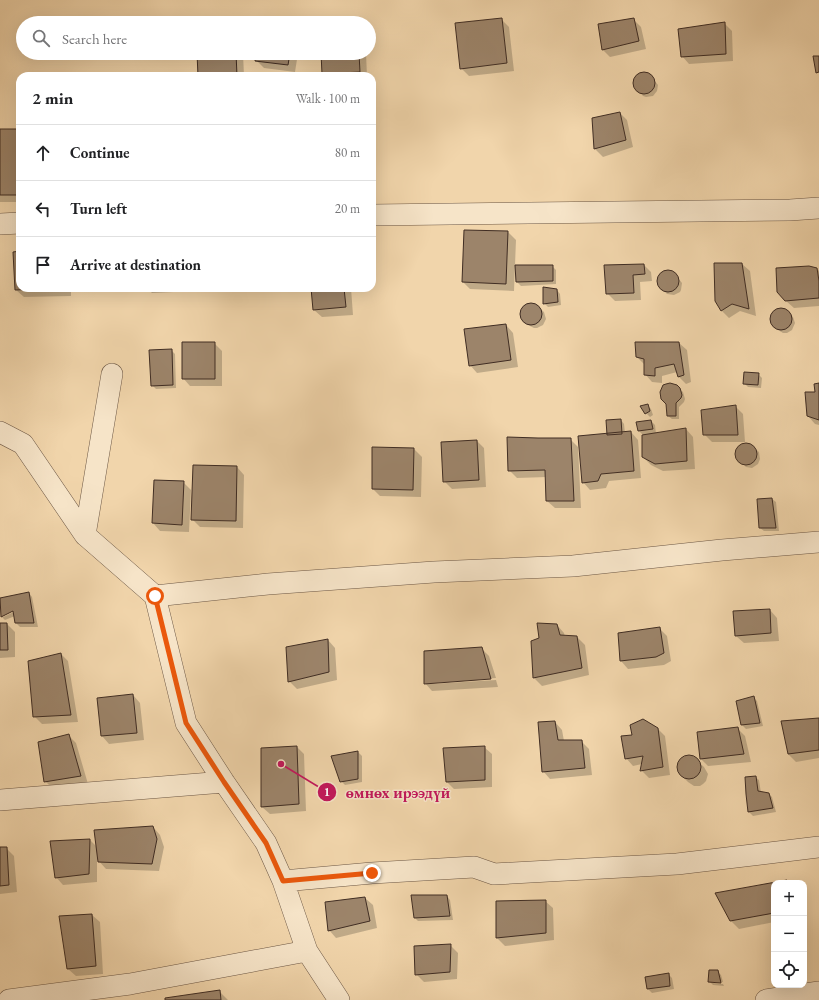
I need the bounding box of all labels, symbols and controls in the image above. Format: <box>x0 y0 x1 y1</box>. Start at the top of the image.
search box <box>16 16 376 60</box>
icon: search <box>30 27 52 49</box>
text: Search here <box>62 29 127 48</box>
text: 2 min <box>32 87 73 109</box>
text: Walk · 100 m <box>296 90 360 107</box>
icon: ahead <box>32 142 54 164</box>
text: Continue <box>70 143 130 162</box>
text: 80 m <box>335 144 360 161</box>
icon: left <box>32 198 54 220</box>
text: Turn left <box>70 199 127 218</box>
text: 20 m <box>335 200 360 217</box>
icon: arrive <box>32 254 54 276</box>
text: Arrive at destination <box>70 255 201 274</box>
route start <box>146 587 164 605</box>
callout: өмнөх ирээдүй <box>317 778 458 806</box>
text: өмнөх ирээдүй <box>346 782 451 803</box>
text: 1 <box>324 784 330 800</box>
route end <box>363 864 381 882</box>
map controls <box>771 880 807 988</box>
button: + <box>771 880 807 916</box>
button: − <box>771 916 807 952</box>
button: locate <box>771 952 807 988</box>

